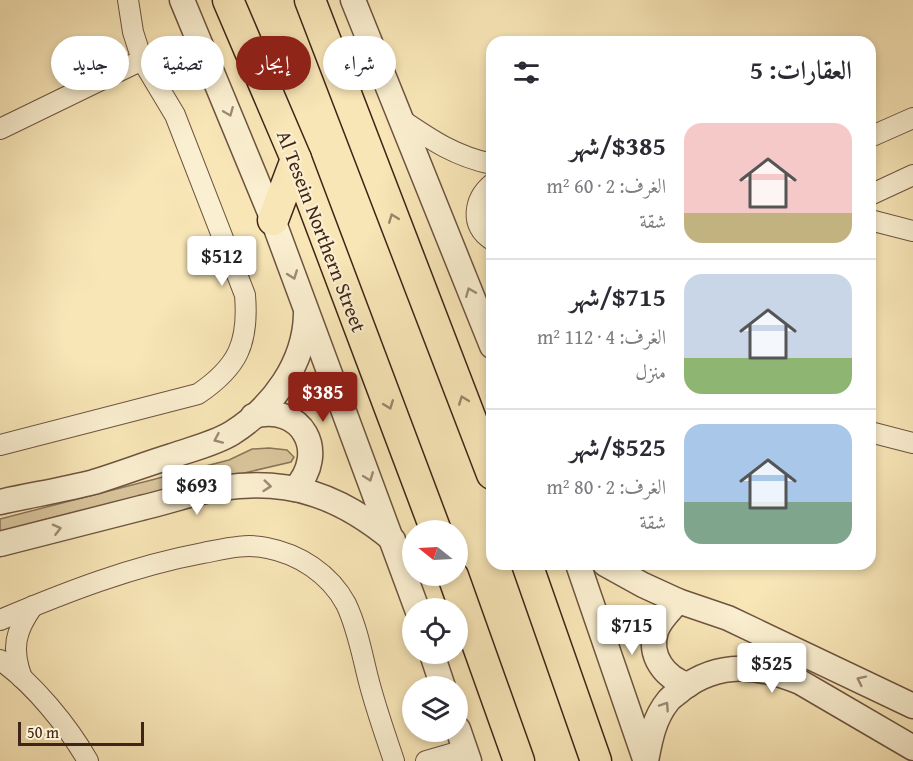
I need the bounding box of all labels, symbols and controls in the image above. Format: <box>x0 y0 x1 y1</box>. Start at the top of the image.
chip: جديد <box>51 36 129 90</box>
chip: تصفية <box>141 36 224 90</box>
chip: إيجار <box>236 36 311 90</box>
chip: شراء <box>323 36 396 90</box>
text: العقارات: 5 <box>750 50 852 89</box>
icon: filters <box>510 56 543 89</box>
one-way arrow <box>222 106 234 117</box>
street label: Al Tesein Northern Street <box>270 126 374 336</box>
text: $385/شهر <box>570 126 666 165</box>
icon: home <box>732 147 804 219</box>
text: الغرف: 2 · 60 m² <box>547 171 666 200</box>
text: شقة <box>640 206 666 235</box>
one-way arrow <box>388 213 401 224</box>
pin: $512 <box>186 236 258 287</box>
text: $512 <box>201 241 243 270</box>
one-way arrow <box>286 269 299 280</box>
text: $715/شهر <box>570 277 666 316</box>
one-way arrow <box>465 287 477 298</box>
icon: home <box>732 298 804 370</box>
text: الغرف: 4 · 112 m² <box>537 322 666 351</box>
text: منزل <box>635 357 666 386</box>
pin: $385 <box>287 372 359 423</box>
text: $385 <box>302 377 344 406</box>
one-way arrow <box>458 395 471 405</box>
one-way arrow <box>382 399 394 410</box>
text: $525/شهر <box>570 427 666 466</box>
one-way arrow <box>214 432 225 444</box>
icon: home <box>732 448 804 520</box>
pin: $693 <box>161 465 233 516</box>
text: $693 <box>176 470 218 499</box>
one-way arrow <box>362 471 374 482</box>
text: الغرف: 2 · 80 m² <box>547 472 666 501</box>
one-way arrow <box>263 479 272 492</box>
text: شقة <box>640 507 666 536</box>
north arrow <box>402 520 468 586</box>
map controls <box>402 520 468 742</box>
one-way arrow <box>52 524 62 537</box>
button: locate <box>402 598 468 664</box>
pin: $715 <box>596 605 668 656</box>
text: $715 <box>611 610 653 639</box>
pin: $525 <box>736 643 808 694</box>
text: $525 <box>751 648 793 677</box>
one-way arrow <box>856 675 867 687</box>
button: layers <box>402 676 468 742</box>
one-way arrow <box>658 702 669 713</box>
scale bar <box>18 719 144 746</box>
text: 50 m <box>27 720 59 744</box>

